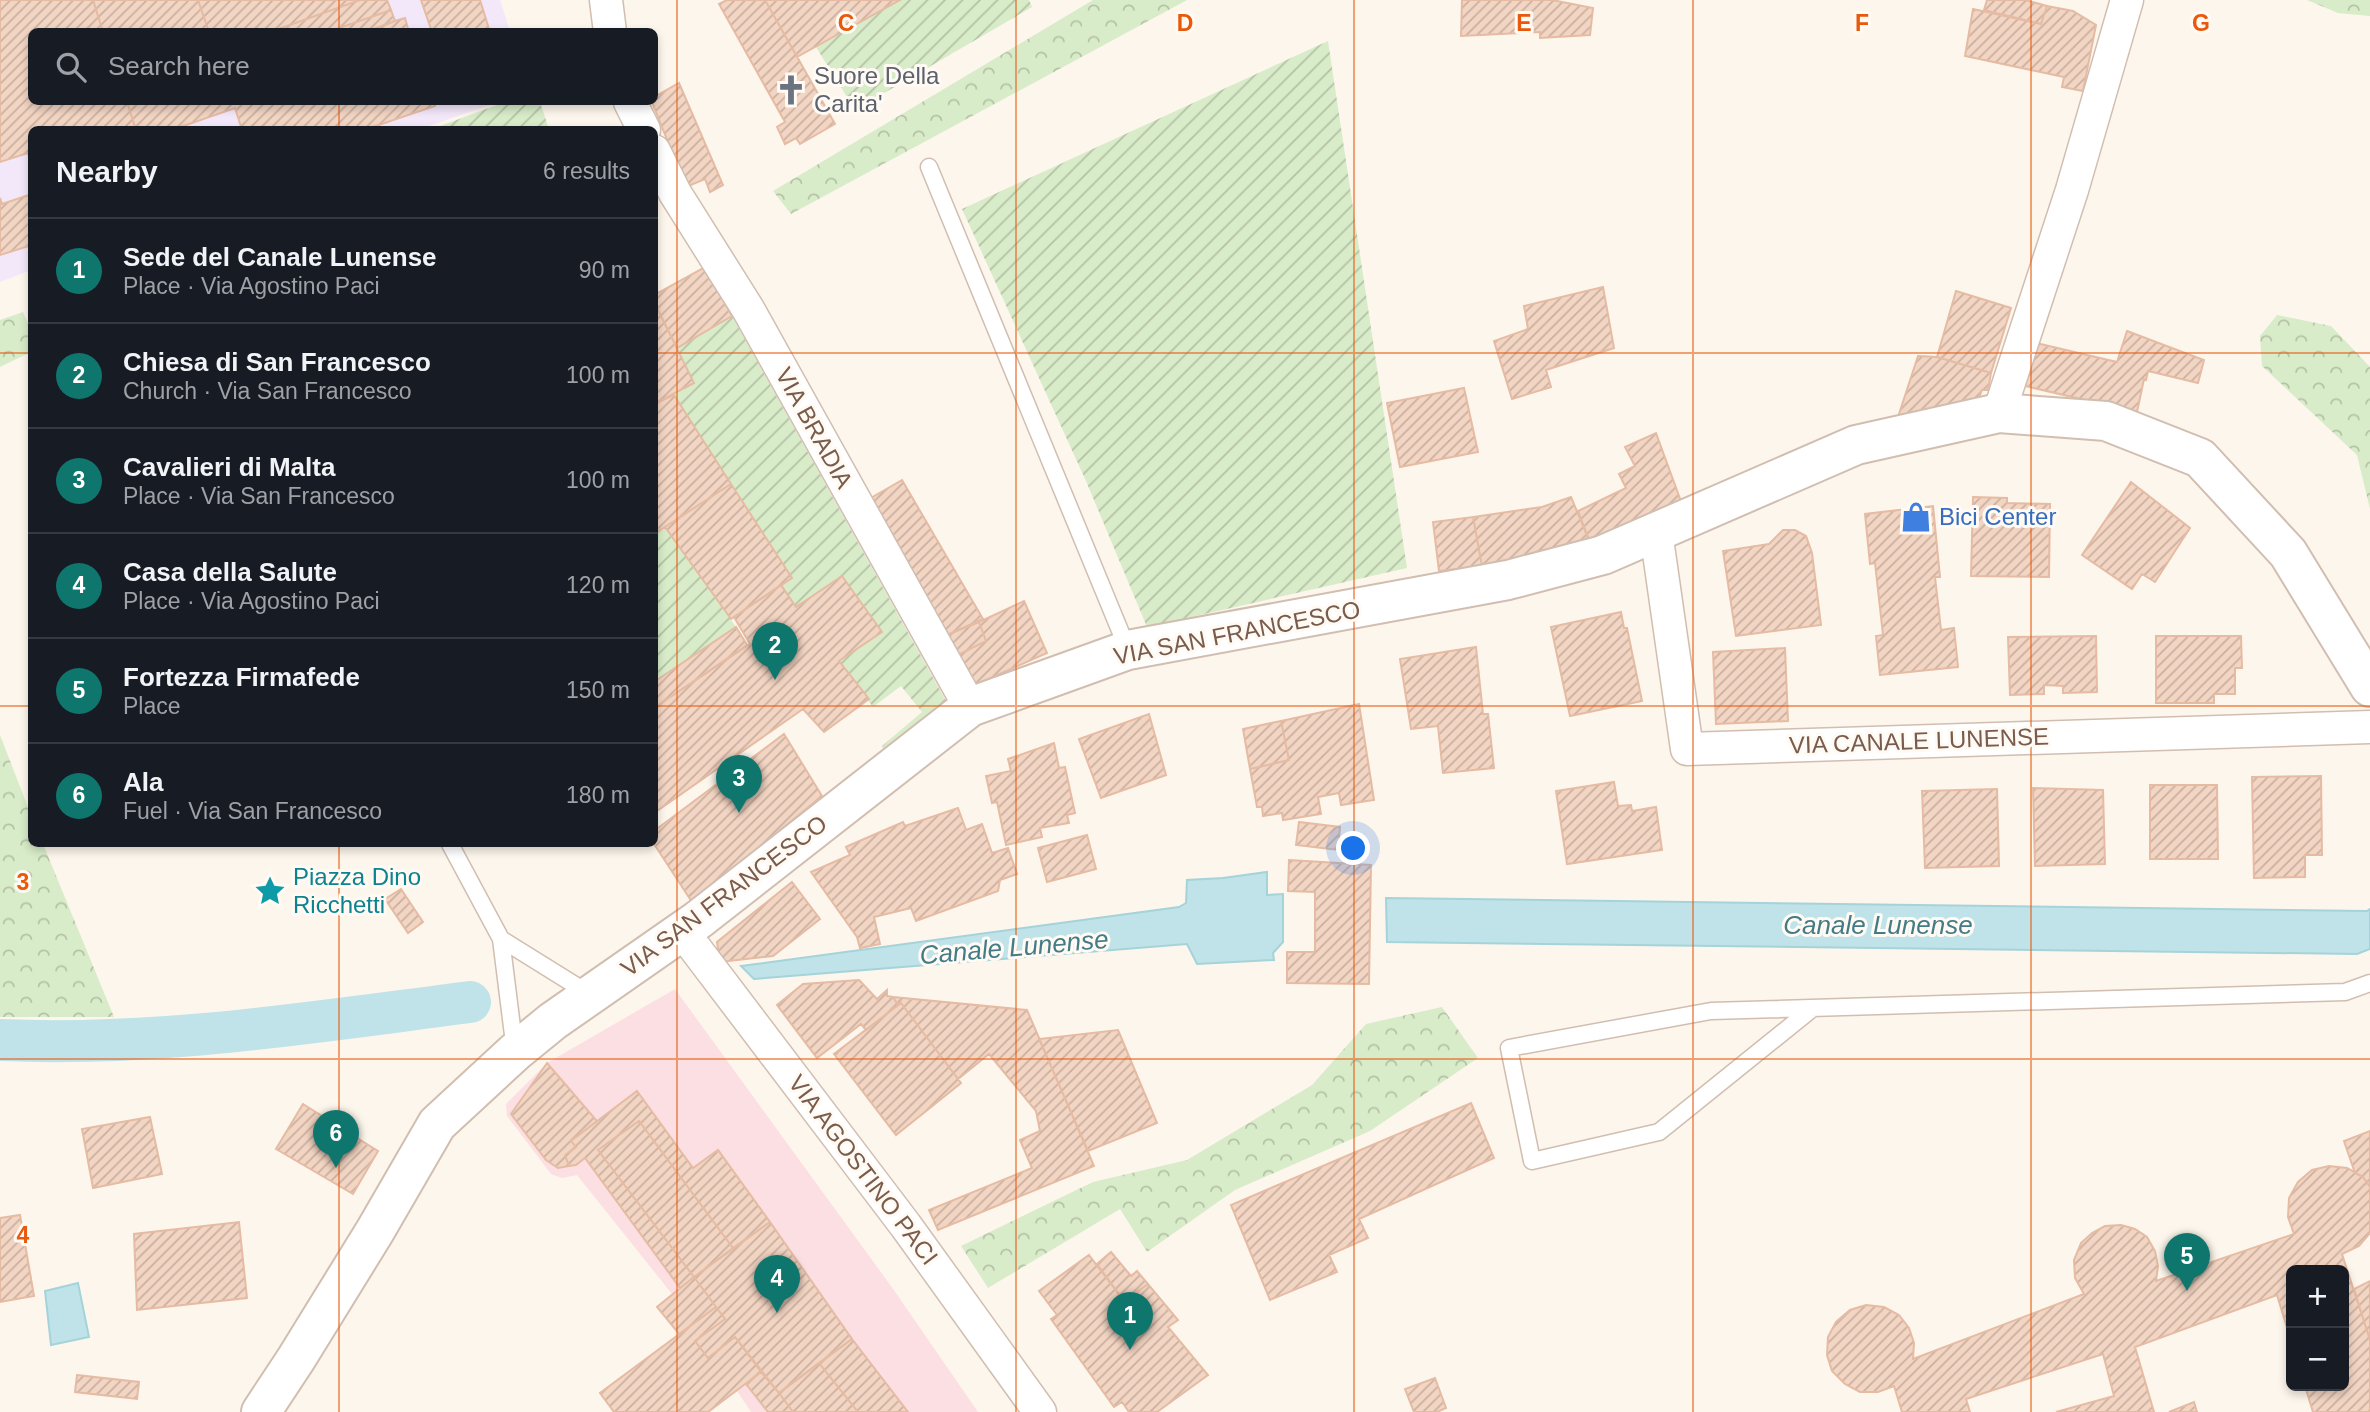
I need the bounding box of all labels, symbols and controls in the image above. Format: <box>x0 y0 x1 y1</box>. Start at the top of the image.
text: C <box>838 10 854 36</box>
text: D <box>1177 10 1193 36</box>
text: E <box>1516 10 1532 36</box>
text: F <box>1855 10 1869 36</box>
text: G <box>2192 10 2210 36</box>
search box <box>28 28 658 105</box>
icon: search <box>52 48 90 86</box>
text: Search here <box>108 51 250 81</box>
place label: Suore Della Carita' <box>814 62 940 117</box>
church icon: Suore Della Carita' <box>774 73 808 107</box>
text: Nearby <box>56 155 158 188</box>
text: 6 results <box>543 158 630 184</box>
text: Sede del Canale Lunense <box>123 242 437 272</box>
text: 1 <box>73 257 85 283</box>
text: 90 m <box>579 257 630 283</box>
text: Place · Via Agostino Paci <box>123 273 380 299</box>
text: Chiesa di San Francesco <box>123 347 431 377</box>
text: 2 <box>73 362 85 388</box>
text: 100 m <box>566 362 630 388</box>
street label: VIA BRADIA <box>770 363 859 493</box>
text: Church · Via San Francesco <box>123 378 412 404</box>
text: Cavalieri di Malta <box>123 452 335 482</box>
text: 3 <box>73 467 85 493</box>
text: 100 m <box>566 467 630 493</box>
text: Place · Via San Francesco <box>123 483 395 509</box>
shop icon: Bici Center <box>1899 500 1933 534</box>
place label: Bici Center <box>1939 503 2056 530</box>
text: Casa della Salute <box>123 557 337 587</box>
text: 4 <box>73 572 85 598</box>
text: 120 m <box>566 572 630 598</box>
text: Place · Via Agostino Paci <box>123 588 380 614</box>
street label: VIA SAN FRANCESCO <box>1111 595 1363 670</box>
pin: 2 <box>752 622 798 680</box>
text: Fortezza Firmafede <box>123 662 360 692</box>
text: 5 <box>73 677 85 703</box>
text: 150 m <box>566 677 630 703</box>
text: Place <box>123 693 181 719</box>
street label: VIA CANALE LUNENSE <box>1789 722 2049 759</box>
pin: 3 <box>716 755 762 813</box>
text: Ala <box>123 767 163 797</box>
text: 6 <box>73 782 85 808</box>
text: 180 m <box>566 782 630 808</box>
text: Fuel · Via San Francesco <box>123 798 382 824</box>
street label: VIA SAN FRANCESCO <box>615 809 832 982</box>
your location <box>1336 831 1370 865</box>
place label: Piazza Dino Ricchetti <box>293 863 421 918</box>
text: 3 <box>17 869 29 895</box>
place icon: Piazza Dino Ricchetti <box>253 874 287 908</box>
water label: Canale Lunense <box>1783 910 1973 940</box>
water label: Canale Lunense <box>918 924 1110 970</box>
street label: VIA AGOSTINO PACI <box>783 1070 943 1270</box>
pin: 6 <box>313 1110 359 1168</box>
text: 4 <box>17 1222 30 1248</box>
pin: 5 <box>2164 1233 2210 1291</box>
pin: 4 <box>754 1255 800 1313</box>
map controls <box>2286 1265 2349 1391</box>
button: + <box>2286 1265 2349 1328</box>
pin: 1 <box>1107 1292 1153 1350</box>
button: − <box>2286 1328 2349 1391</box>

